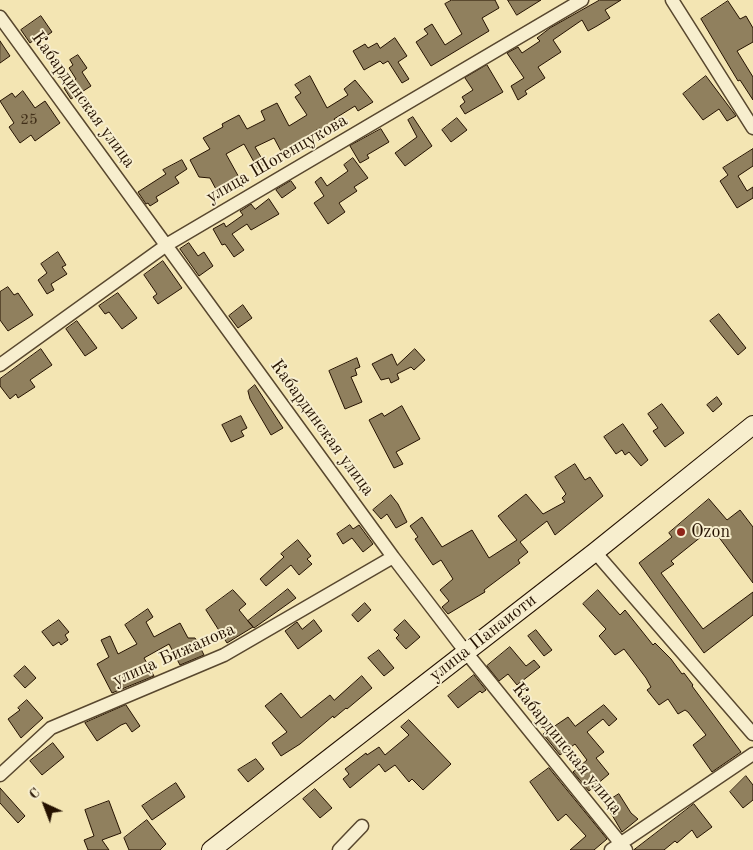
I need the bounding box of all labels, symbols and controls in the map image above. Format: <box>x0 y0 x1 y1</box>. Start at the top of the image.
street label: Кабардинская улица <box>26 28 140 172</box>
street label: улица Шогенцукова <box>202 110 352 208</box>
house number: 25 <box>20 111 38 129</box>
street label: Кабардинская улица <box>265 356 379 500</box>
place label: Ozon <box>691 521 730 543</box>
marker: Ozon <box>675 526 687 538</box>
street label: улица Панаиоти <box>425 590 541 686</box>
street label: улица Бижанова <box>109 618 239 692</box>
street label: Кабардинская улица <box>507 679 627 819</box>
north arrow <box>20 780 70 830</box>
text: С <box>27 786 43 802</box>

